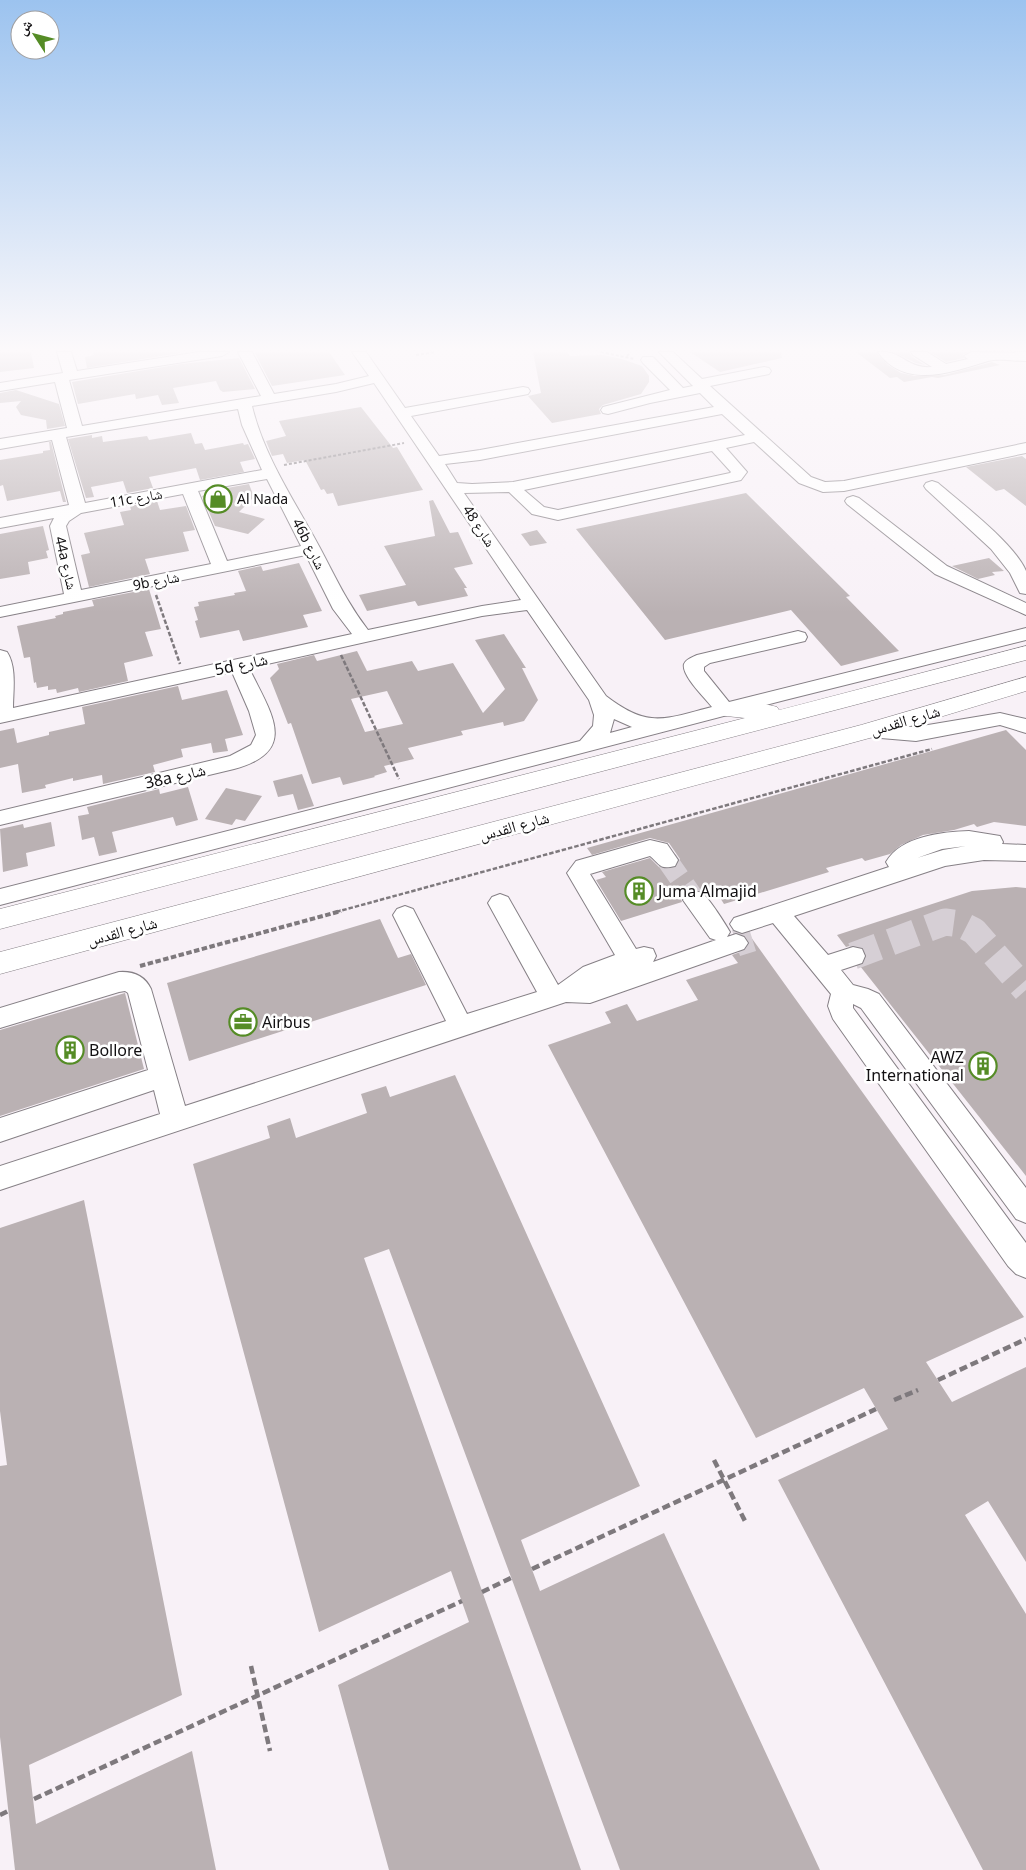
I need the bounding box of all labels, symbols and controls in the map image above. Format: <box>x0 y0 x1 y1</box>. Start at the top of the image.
north arrow <box>10 10 60 60</box>
text: ش <box>12 15 36 39</box>
street label: 11c شارع <box>108 484 164 512</box>
shop icon: Al Nada <box>203 484 233 514</box>
place label: Al Nada <box>237 489 288 508</box>
street label: شارع 48 <box>458 501 500 551</box>
street label: 46b شارع <box>288 515 330 573</box>
street label: 44a شارع <box>50 534 82 592</box>
street label: 9b شارع <box>131 567 181 595</box>
street label: 5d شارع <box>213 648 269 680</box>
street label: شارع القدس <box>867 700 943 740</box>
street label: 38a شارع <box>142 758 208 794</box>
street label: شارع القدس <box>476 806 552 846</box>
building icon: Juma Almajid <box>624 876 654 906</box>
place label: Juma Almajid <box>656 880 757 902</box>
street label: شارع القدس <box>84 911 160 951</box>
office icon: Airbus <box>228 1007 258 1037</box>
place label: Airbus <box>262 1011 310 1033</box>
building icon: Bollore <box>55 1035 85 1065</box>
place label: Bollore <box>89 1039 142 1061</box>
place label: AWZ International <box>866 1046 964 1086</box>
building icon: AWZ International <box>968 1051 998 1081</box>

